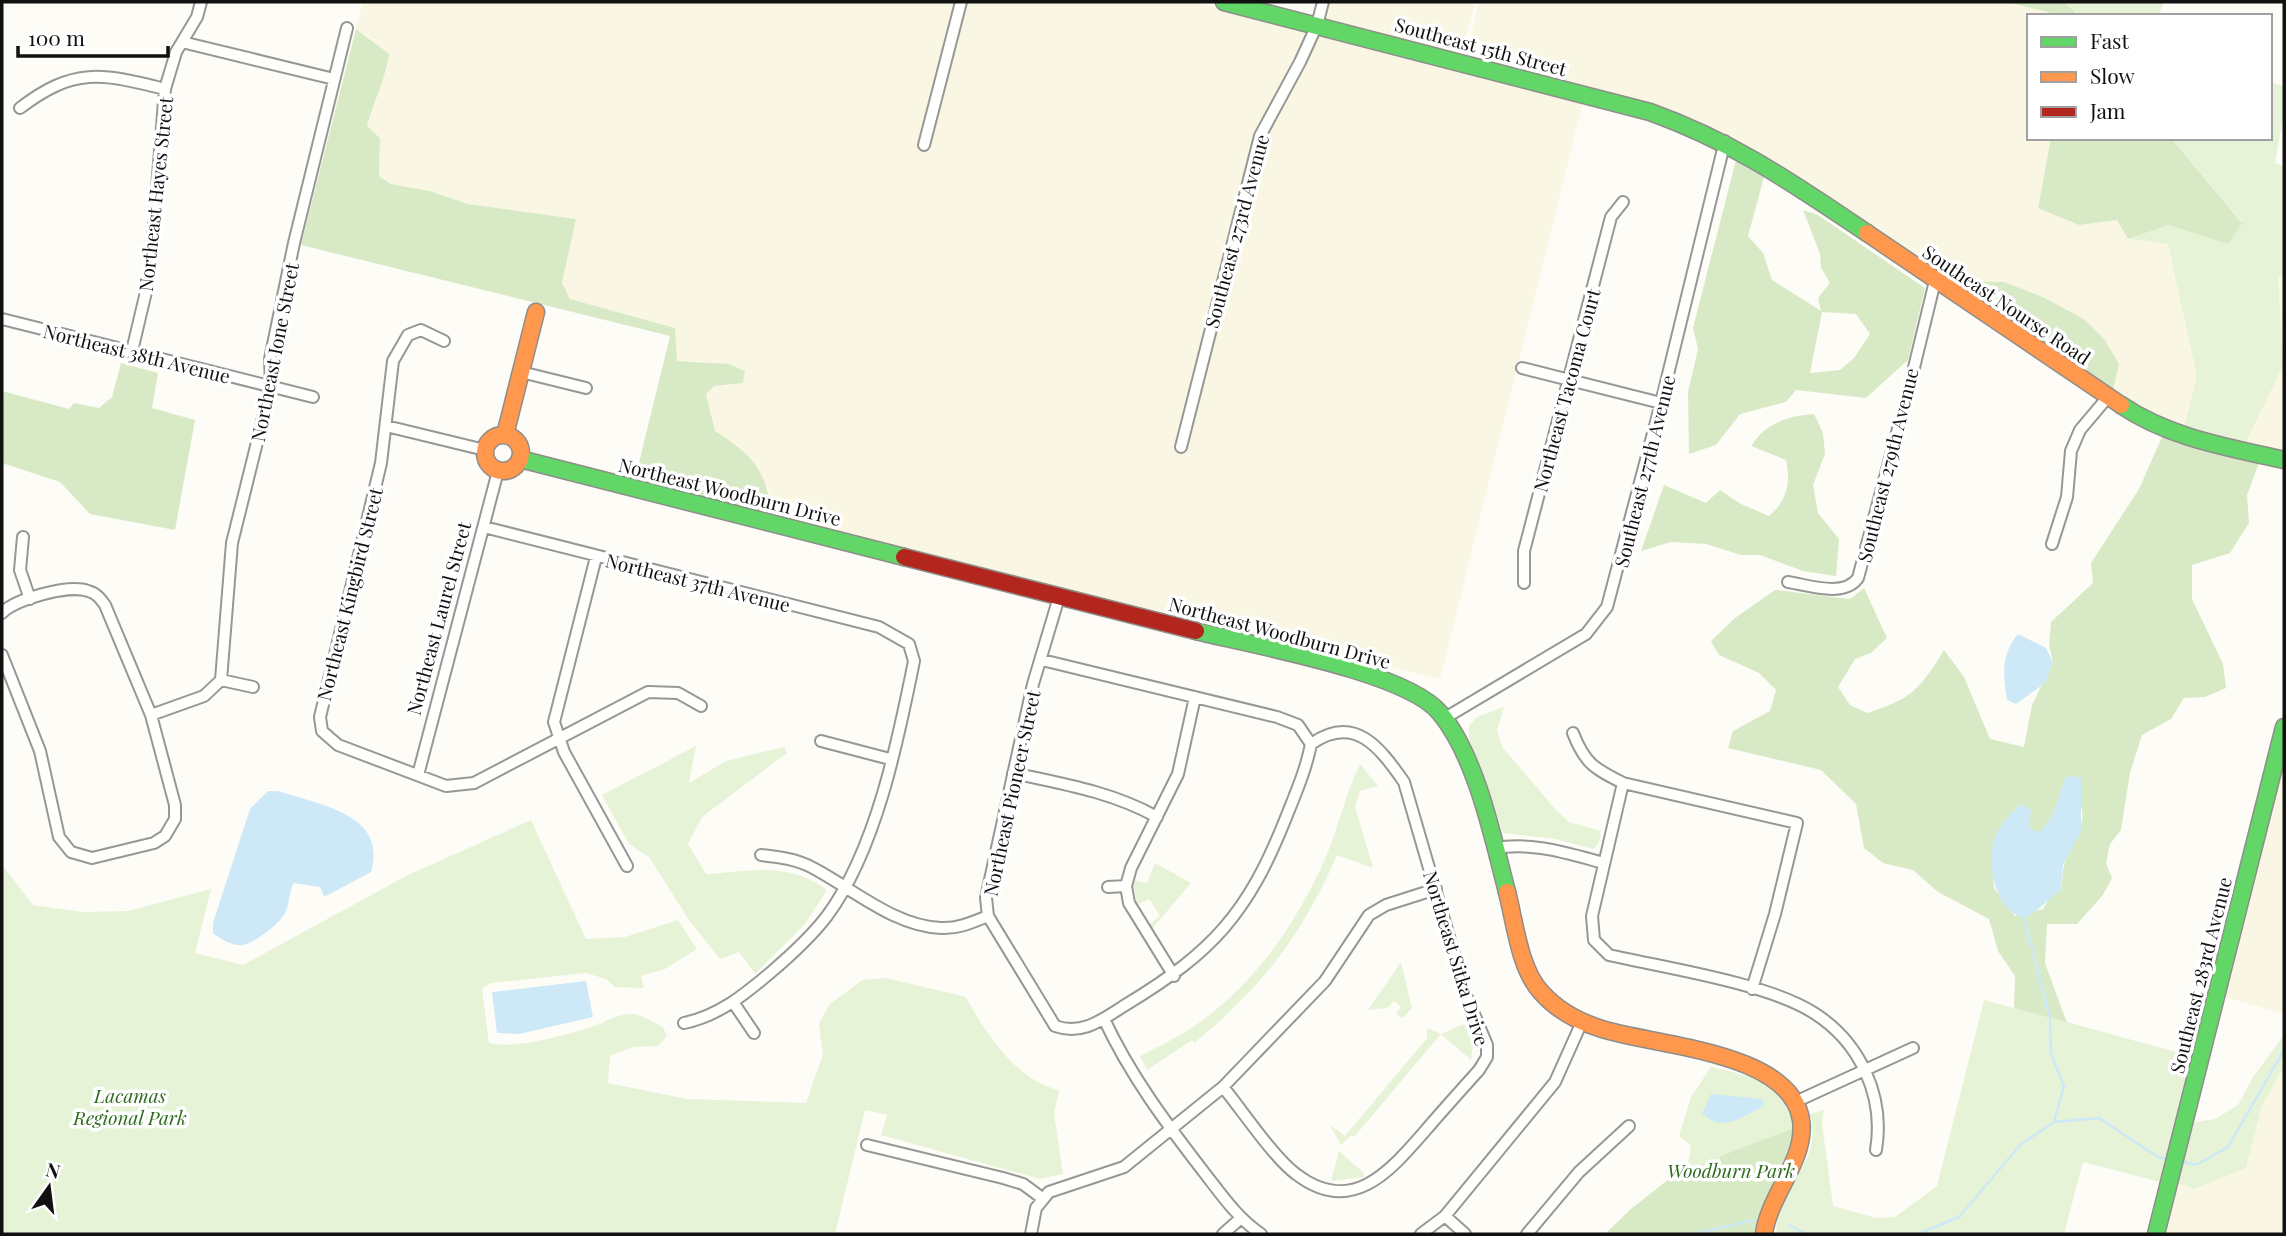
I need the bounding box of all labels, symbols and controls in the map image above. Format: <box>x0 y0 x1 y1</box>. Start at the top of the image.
street label: Southeast 15th Street <box>1392 11 1570 81</box>
scale bar <box>18 14 168 58</box>
legend <box>2027 14 2272 140</box>
text: 100 m <box>28 23 85 51</box>
text: Fast <box>2090 26 2129 54</box>
text: Slow <box>2090 61 2135 89</box>
street label: Northeast Hayes Street <box>132 95 178 293</box>
text: Jam <box>2089 96 2126 124</box>
street label: Southeast 273rd Avenue <box>1198 131 1274 331</box>
street label: Southeast Nourse Road <box>1918 238 2096 370</box>
street label: Northeast Ione Street <box>244 260 304 444</box>
street label: Northeast Tacoma Court <box>1526 285 1606 494</box>
street label: Northeast 38th Avenue <box>41 317 233 389</box>
street label: Southeast 279th Avenue <box>1850 365 1924 565</box>
street label: Southeast 277th Avenue <box>1607 372 1681 570</box>
street label: Northeast Woodburn Drive <box>616 451 844 531</box>
street label: Northeast Kingbird Street <box>310 484 388 703</box>
street label: Northeast Laurel Street <box>400 518 476 718</box>
street label: Northeast 37th Avenue <box>603 546 793 618</box>
street label: Northeast Woodburn Drive <box>1166 590 1394 674</box>
street label: Northeast Pioneer Street <box>976 687 1046 898</box>
street label: Northeast Sitka Drive <box>1418 867 1496 1049</box>
street label: Southeast 283rd Avenue <box>2163 874 2237 1076</box>
park label: Lacamas Regional Park <box>72 1082 187 1130</box>
north arrow <box>14 1152 84 1222</box>
text: N <box>44 1155 63 1184</box>
park label: Woodburn Park <box>1667 1157 1795 1183</box>

